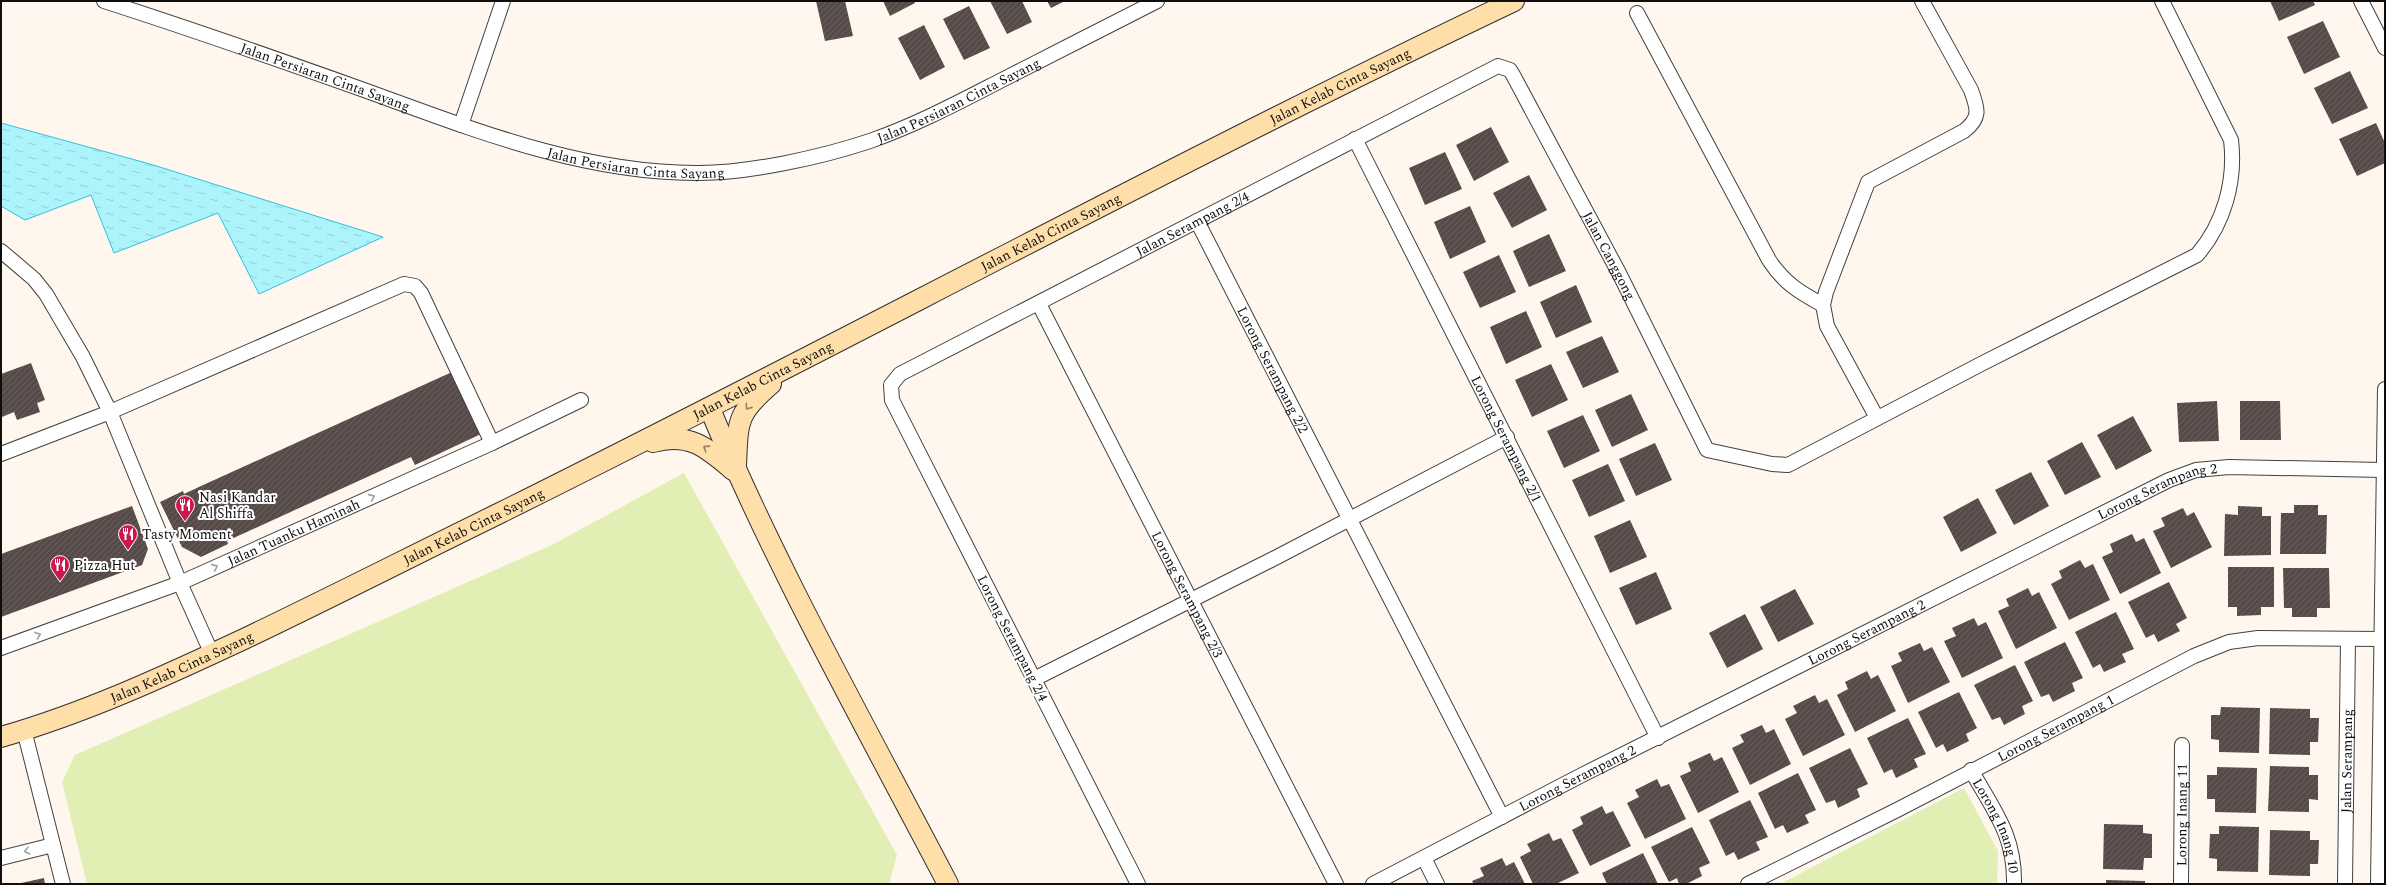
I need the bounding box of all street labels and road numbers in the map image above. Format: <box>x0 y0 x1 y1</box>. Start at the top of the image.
street label: Jalan Persiaran Cinta Sayang <box>237 37 413 117</box>
street label: Jalan Kelab Cinta Sayang <box>1266 42 1414 130</box>
street label: Jalan Persiaran Cinta Sayang <box>874 52 1044 149</box>
street label: Jalan Persiaran Cinta Sayang <box>545 142 725 184</box>
street label: Jalan Serampang 2/4 <box>1132 186 1253 262</box>
street label: Jalan Kelab Cinta Sayang <box>977 188 1125 277</box>
street label: Jalan Canggong <box>1577 208 1641 304</box>
street label: Lorong Serampang 2/2 <box>1232 303 1314 437</box>
street label: Jalan Kelab Cinta Sayang <box>689 336 837 425</box>
street label: Lorong Serampang 2/1 <box>1465 372 1547 506</box>
street label: Lorong Serampang 2 <box>2094 458 2218 525</box>
street label: Jalan Kelab Cinta Sayang <box>399 483 548 570</box>
street label: Jalan Tuanku Haminah <box>224 494 364 571</box>
street label: Lorong Serampang 2/3 <box>1146 528 1228 661</box>
street label: Lorong Serampang 2/4 <box>972 571 1054 705</box>
street label: Lorong Serampang 2 <box>1804 594 1929 671</box>
street label: Jalan Kelab Cinta Sayang <box>107 626 257 709</box>
street label: Lorong Serampang 1 <box>1994 689 2118 767</box>
street label: Jalan Serampang <box>2336 709 2358 813</box>
street label: Lorong Serampang 2 <box>1515 740 1639 817</box>
street label: Lorong Inang 11 <box>2171 764 2193 866</box>
street label: Lorong Inang 10 <box>1967 774 2024 874</box>

